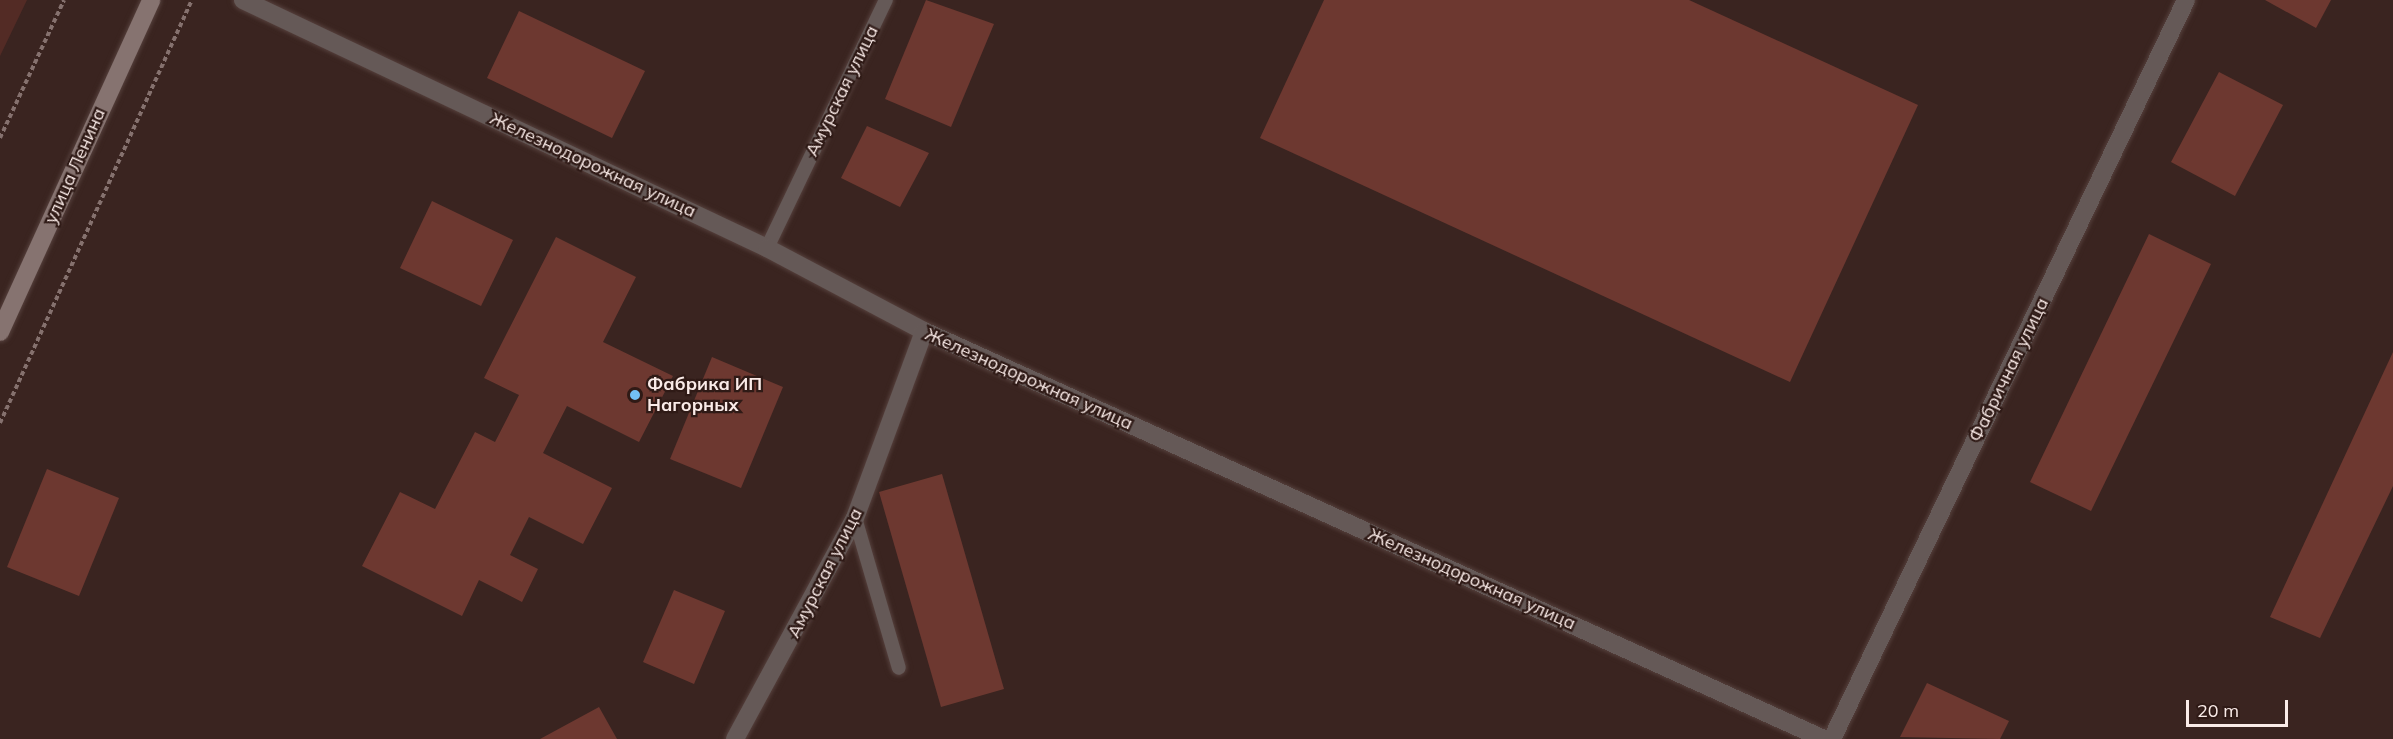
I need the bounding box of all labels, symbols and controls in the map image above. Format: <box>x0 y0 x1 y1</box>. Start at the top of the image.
street label: Амурская улица <box>801 22 883 160</box>
street label: улица Ленина <box>40 105 110 227</box>
street label: Железнодорожная улица <box>487 108 699 222</box>
street label: Фабричная улица <box>1965 294 2053 446</box>
street label: Железнодорожная улица <box>922 323 1136 435</box>
place label: Фабрика ИП Нагорных <box>647 374 762 416</box>
marker: Фабрика ИП Нагорных <box>628 388 642 402</box>
street label: Амурская улица <box>783 504 867 642</box>
street label: Железнодорожная улица <box>1365 523 1579 635</box>
scale bar <box>2189 688 2291 726</box>
text: 20 m <box>2197 699 2239 722</box>

